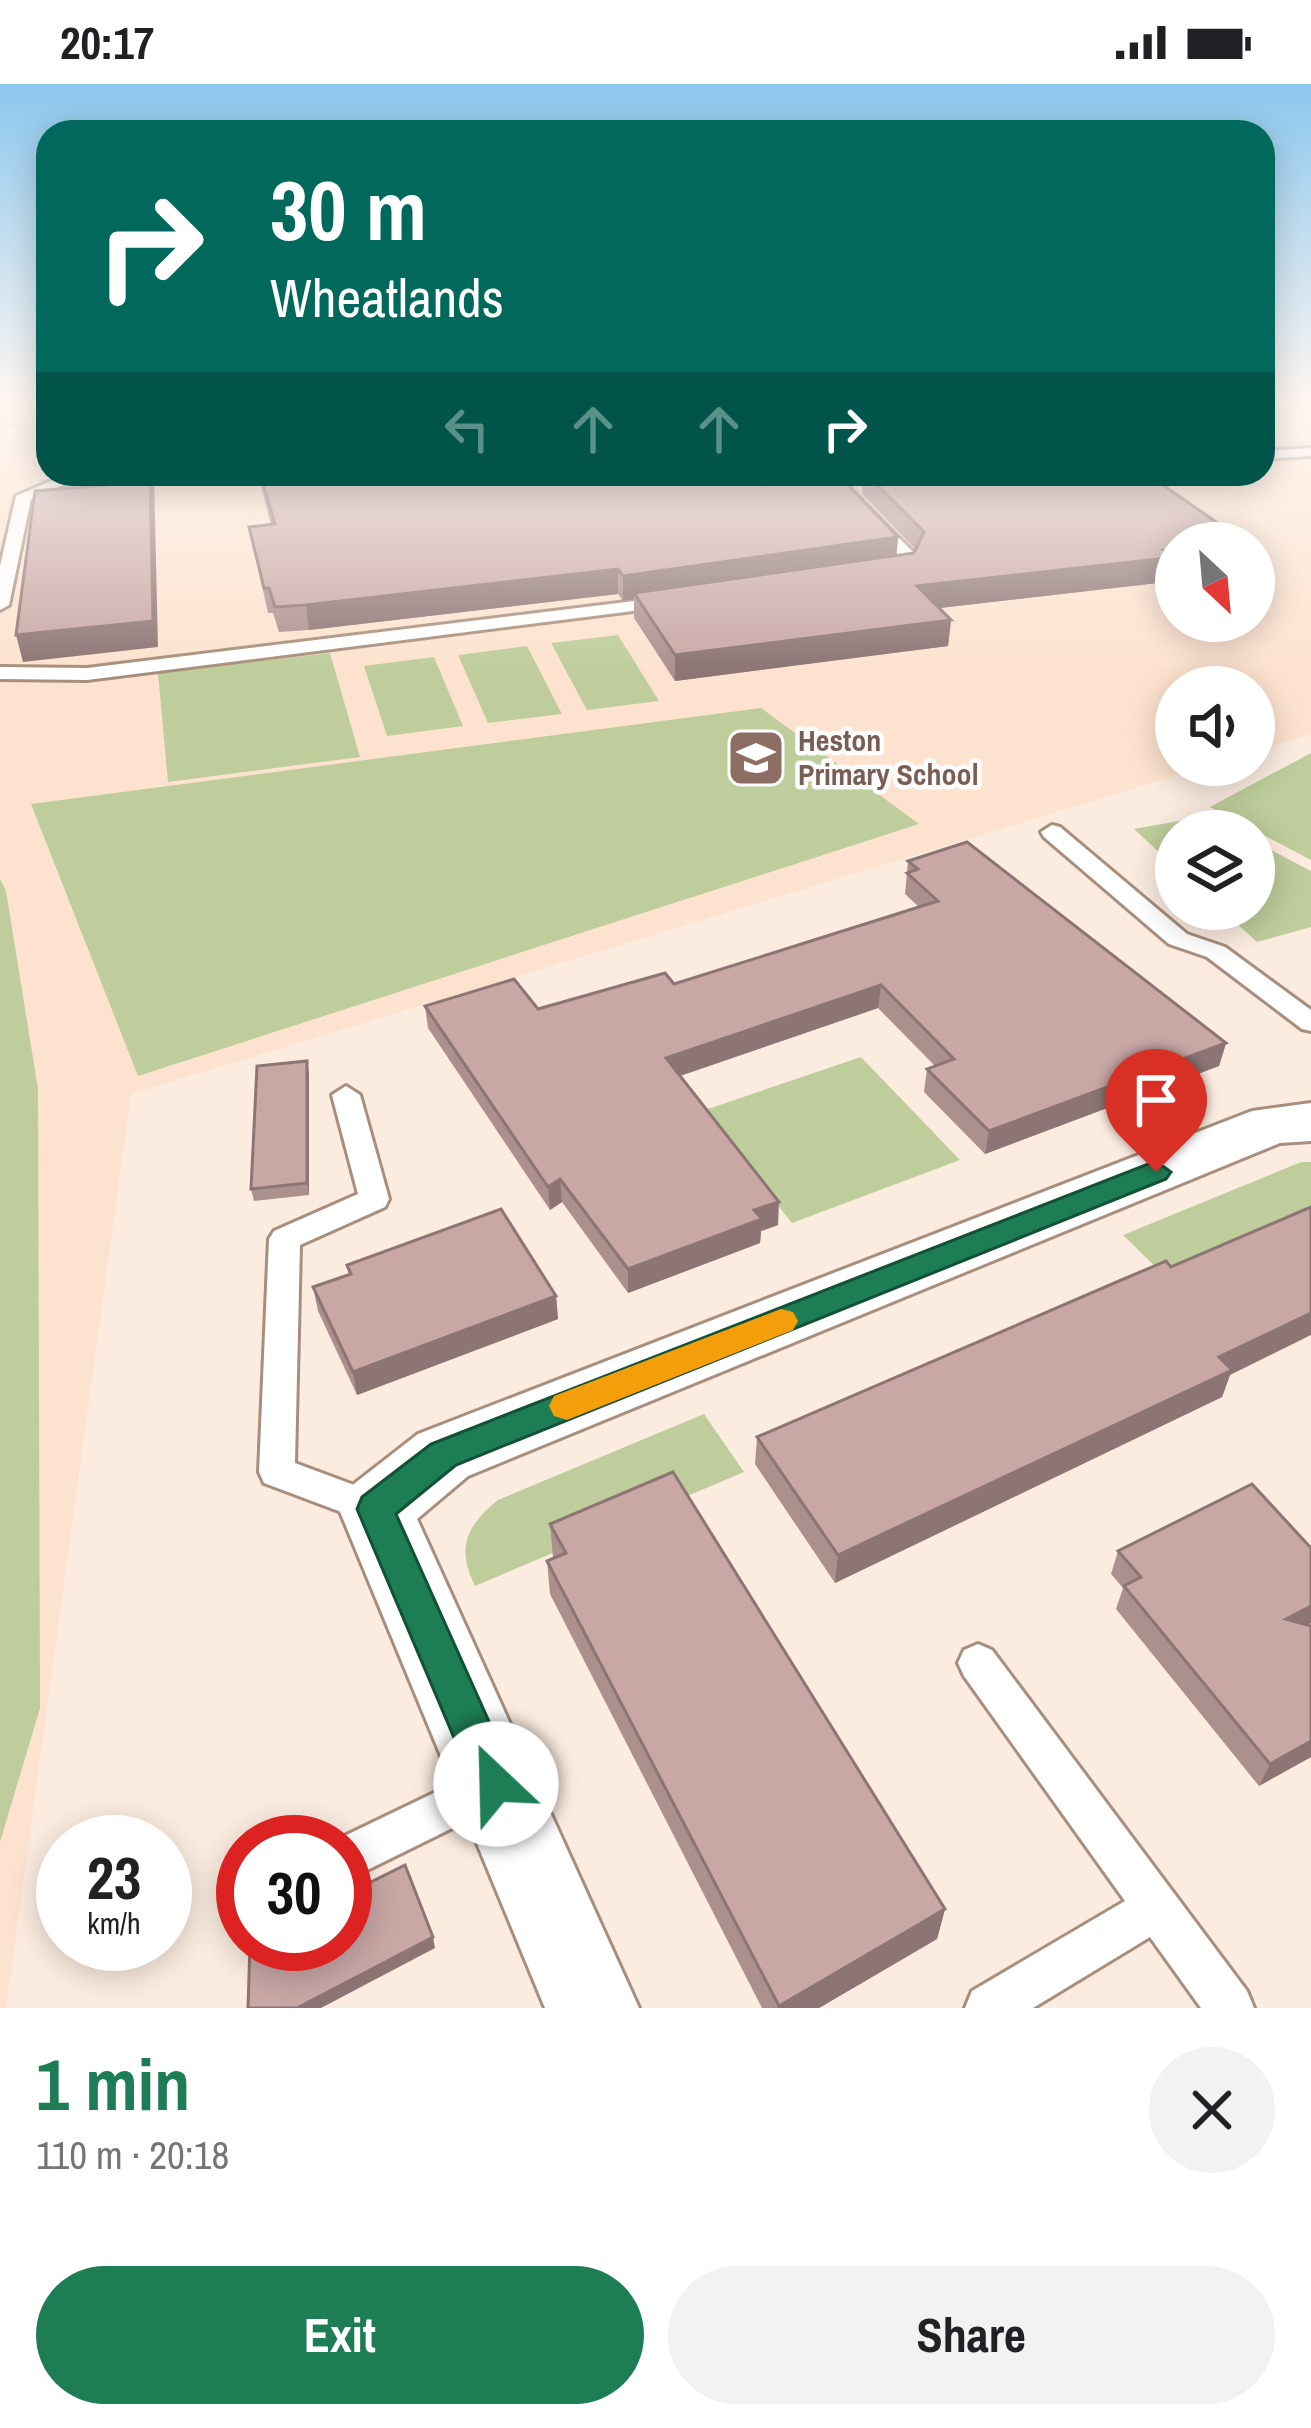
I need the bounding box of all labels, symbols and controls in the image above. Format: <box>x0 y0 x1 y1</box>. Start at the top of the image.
text: 20:17 <box>60 12 154 73</box>
text: 30 m <box>270 153 427 266</box>
icon: right <box>72 168 228 324</box>
text: Wheatlands <box>270 261 504 334</box>
icon: left <box>434 396 500 462</box>
icon: ahead <box>560 396 626 462</box>
icon: ahead <box>686 396 752 462</box>
icon: right <box>812 396 878 462</box>
north arrow <box>1155 522 1275 642</box>
map controls <box>1155 522 1275 930</box>
button: sound <box>1155 666 1275 786</box>
place label: Heston Primary School <box>798 720 978 794</box>
school or university icon: Heston Primary School <box>725 727 787 789</box>
button: layers <box>1155 810 1275 930</box>
pin <box>1105 1049 1207 1172</box>
icon: arrive <box>1123 1067 1189 1133</box>
position arrow <box>433 1721 559 1847</box>
speed limit sign: 30 <box>216 1815 372 1971</box>
text: 23 <box>87 1837 141 1918</box>
text: km/h <box>87 1903 141 1943</box>
text: 1 min <box>36 2035 190 2132</box>
button: close <box>1149 2047 1275 2173</box>
text: 110 m · 20:18 <box>36 2129 229 2181</box>
button: Exit <box>36 2266 644 2404</box>
button: Share <box>668 2266 1275 2404</box>

